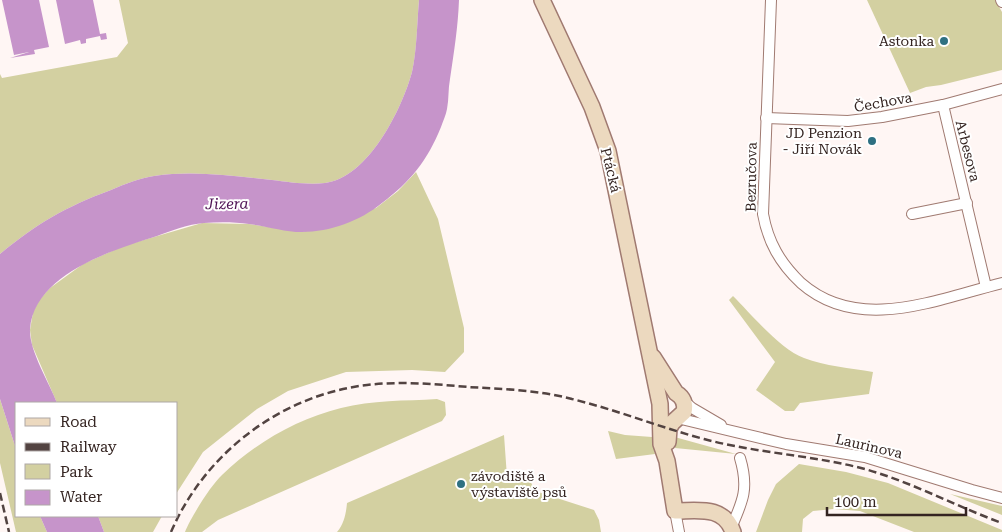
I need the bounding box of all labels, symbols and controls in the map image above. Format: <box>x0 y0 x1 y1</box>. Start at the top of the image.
place label: Astonka <box>879 33 934 49</box>
marker: Astonka <box>938 35 950 47</box>
street label: Čechova <box>853 89 914 115</box>
street label: Arbesova <box>953 119 983 184</box>
place label: JD Penzion - Jiří Novák <box>782 125 862 157</box>
marker: JD Penzion - Jiří Novák <box>866 135 878 147</box>
street label: Bezručova <box>742 142 760 212</box>
street label: Ptácká <box>598 146 624 195</box>
water label: Jizera <box>204 195 249 213</box>
legend <box>15 402 178 517</box>
text: Road <box>60 413 97 431</box>
street label: Laurinova <box>834 431 904 462</box>
text: Railway <box>60 438 117 456</box>
text: Park <box>60 463 94 481</box>
place label: závodiště a výstaviště psů <box>471 468 567 500</box>
marker: závodiště a výstaviště psů <box>455 478 467 490</box>
scale bar <box>827 484 966 516</box>
text: Water <box>60 488 102 506</box>
text: 100 m <box>834 493 877 511</box>

